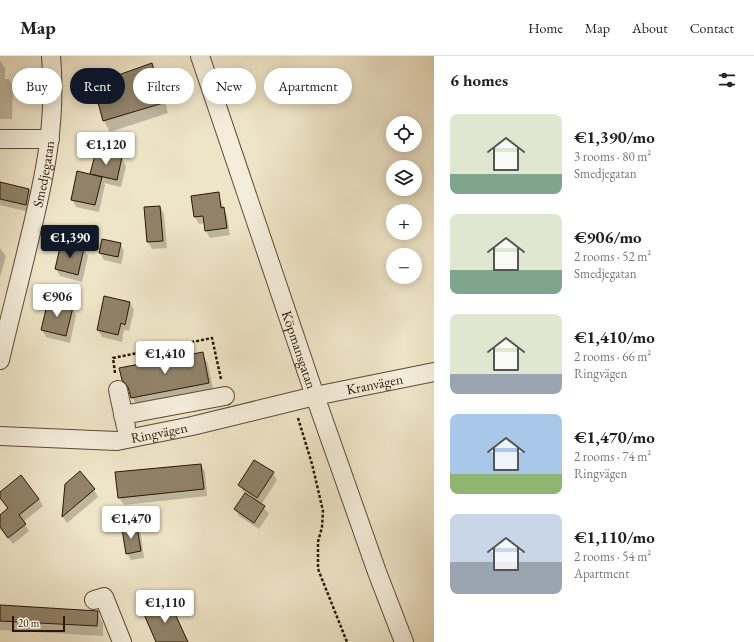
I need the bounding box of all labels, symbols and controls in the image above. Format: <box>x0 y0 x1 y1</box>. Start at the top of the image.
text: Map <box>20 15 56 40</box>
text: Home <box>528 19 563 37</box>
text: Map <box>585 19 610 37</box>
text: About <box>632 19 668 37</box>
text: Contact <box>690 19 734 37</box>
chip: Buy <box>12 68 62 104</box>
chip: Rent <box>70 68 125 104</box>
chip: Filters <box>133 68 194 104</box>
chip: New <box>202 68 256 104</box>
chip: Apartment <box>264 68 352 104</box>
text: 6 homes <box>450 69 508 91</box>
icon: filters <box>716 69 738 91</box>
map controls <box>386 116 422 284</box>
button: locate <box>386 116 422 152</box>
text: €1,390/mo <box>574 126 655 148</box>
icon: home <box>482 130 530 178</box>
pin: €1,120 <box>73 132 139 166</box>
text: €1,120 <box>86 136 126 153</box>
street label: Smedjegatan <box>28 139 58 209</box>
text: 3 rooms · 80 m² <box>574 148 651 165</box>
button: layers <box>386 160 422 196</box>
text: Smedjegatan <box>574 165 637 182</box>
button: + <box>386 204 422 240</box>
pin: €1,390 <box>37 225 103 259</box>
text: €906/mo <box>574 226 642 248</box>
text: €1,390 <box>50 229 90 246</box>
icon: home <box>482 230 530 278</box>
button: − <box>386 248 422 284</box>
text: 2 rooms · 52 m² <box>574 248 651 265</box>
text: Smedjegatan <box>574 265 637 282</box>
pin: €906 <box>33 284 81 318</box>
text: €906 <box>42 288 72 305</box>
street label: Köpmansgatan <box>278 308 321 392</box>
text: €1,410/mo <box>574 326 655 348</box>
icon: home <box>482 330 530 378</box>
pin: €1,410 <box>132 341 198 375</box>
text: €1,410 <box>145 345 185 362</box>
text: 2 rooms · 66 m² <box>574 348 651 365</box>
text: Ringvägen <box>574 365 627 382</box>
street label: Kranvägen <box>345 369 405 398</box>
street label: Ringvägen <box>129 418 190 447</box>
text: €1,470/mo <box>574 426 655 448</box>
icon: home <box>482 430 530 478</box>
text: 2 rooms · 74 m² <box>574 448 651 465</box>
text: Ringvägen <box>574 465 627 482</box>
pin: €1,470 <box>98 506 164 540</box>
text: €1,470 <box>111 510 151 527</box>
text: €1,110/mo <box>574 526 655 548</box>
icon: home <box>482 530 530 578</box>
text: 2 rooms · 54 m² <box>574 548 651 565</box>
text: Apartment <box>574 565 629 582</box>
pin: €1,110 <box>132 590 198 624</box>
text: €1,110 <box>145 594 185 611</box>
scale bar <box>12 614 65 633</box>
text: 20 m <box>18 616 39 630</box>

